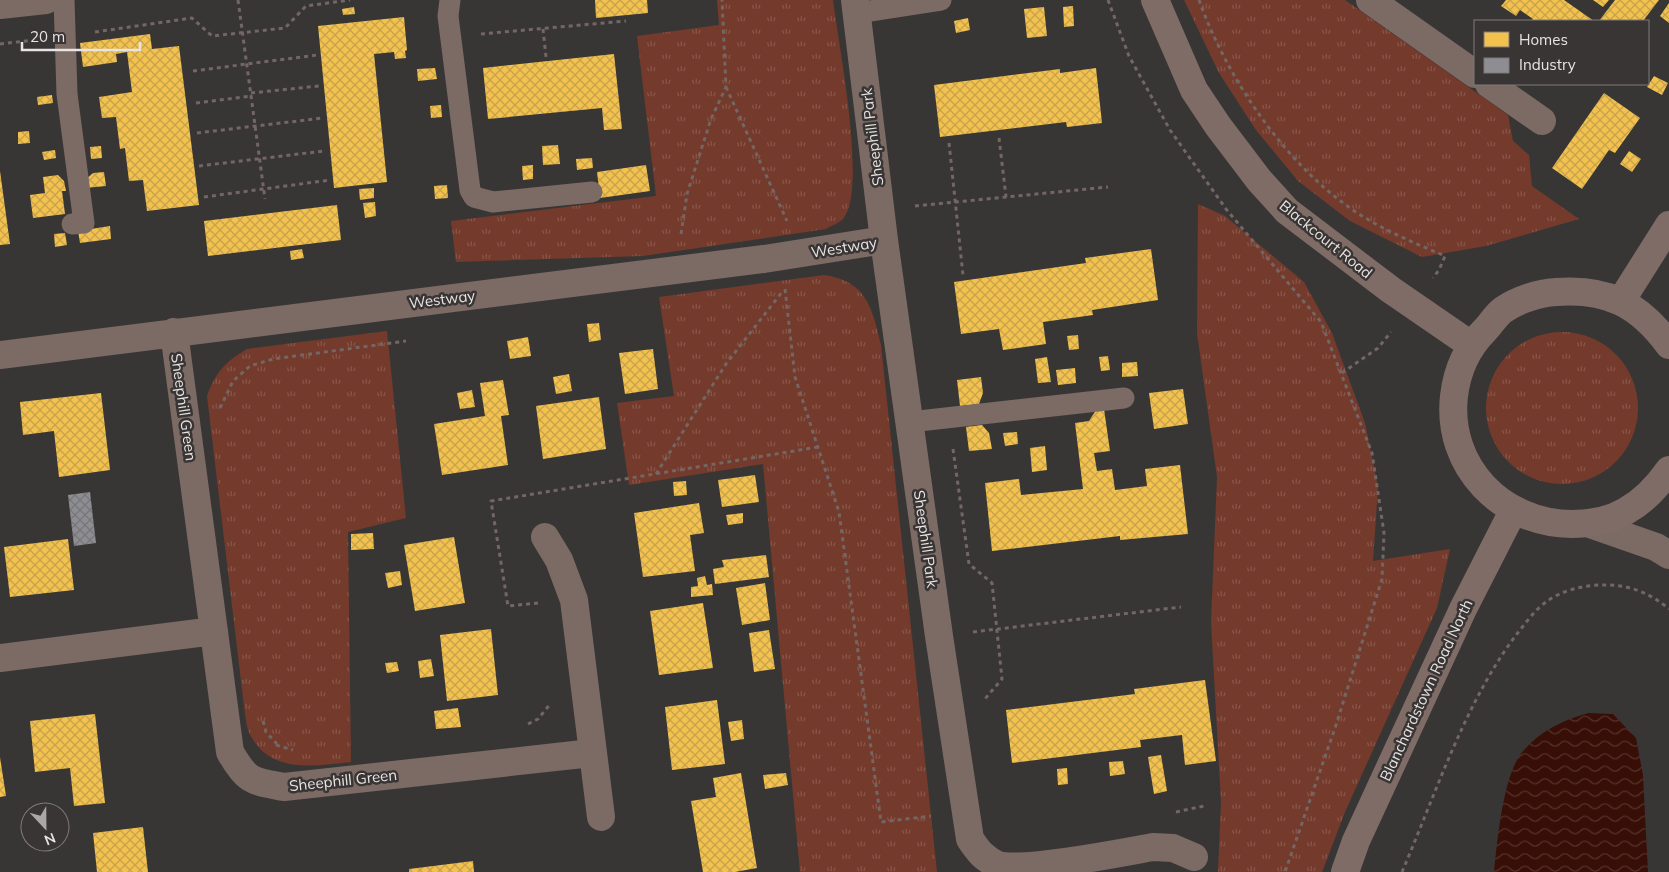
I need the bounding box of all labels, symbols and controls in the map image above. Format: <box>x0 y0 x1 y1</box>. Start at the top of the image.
scale bar <box>22 20 140 52</box>
legend <box>1474 20 1649 85</box>
text: 20 m <box>30 27 65 46</box>
text: Homes <box>1519 30 1568 49</box>
text: Industry <box>1519 55 1576 74</box>
street label: Sheephill Park <box>857 87 887 187</box>
street label: Blackcourt Road <box>1276 196 1376 282</box>
street label: Westway <box>810 232 878 262</box>
street label: Westway <box>408 286 476 312</box>
street label: Sheephill Green <box>167 352 201 462</box>
street label: Sheephill Park <box>910 489 942 589</box>
street label: Blanchardstown Road North <box>1376 596 1476 784</box>
street label: Sheephill Green <box>288 765 398 795</box>
north arrow <box>20 802 70 852</box>
text: N <box>42 829 58 849</box>

